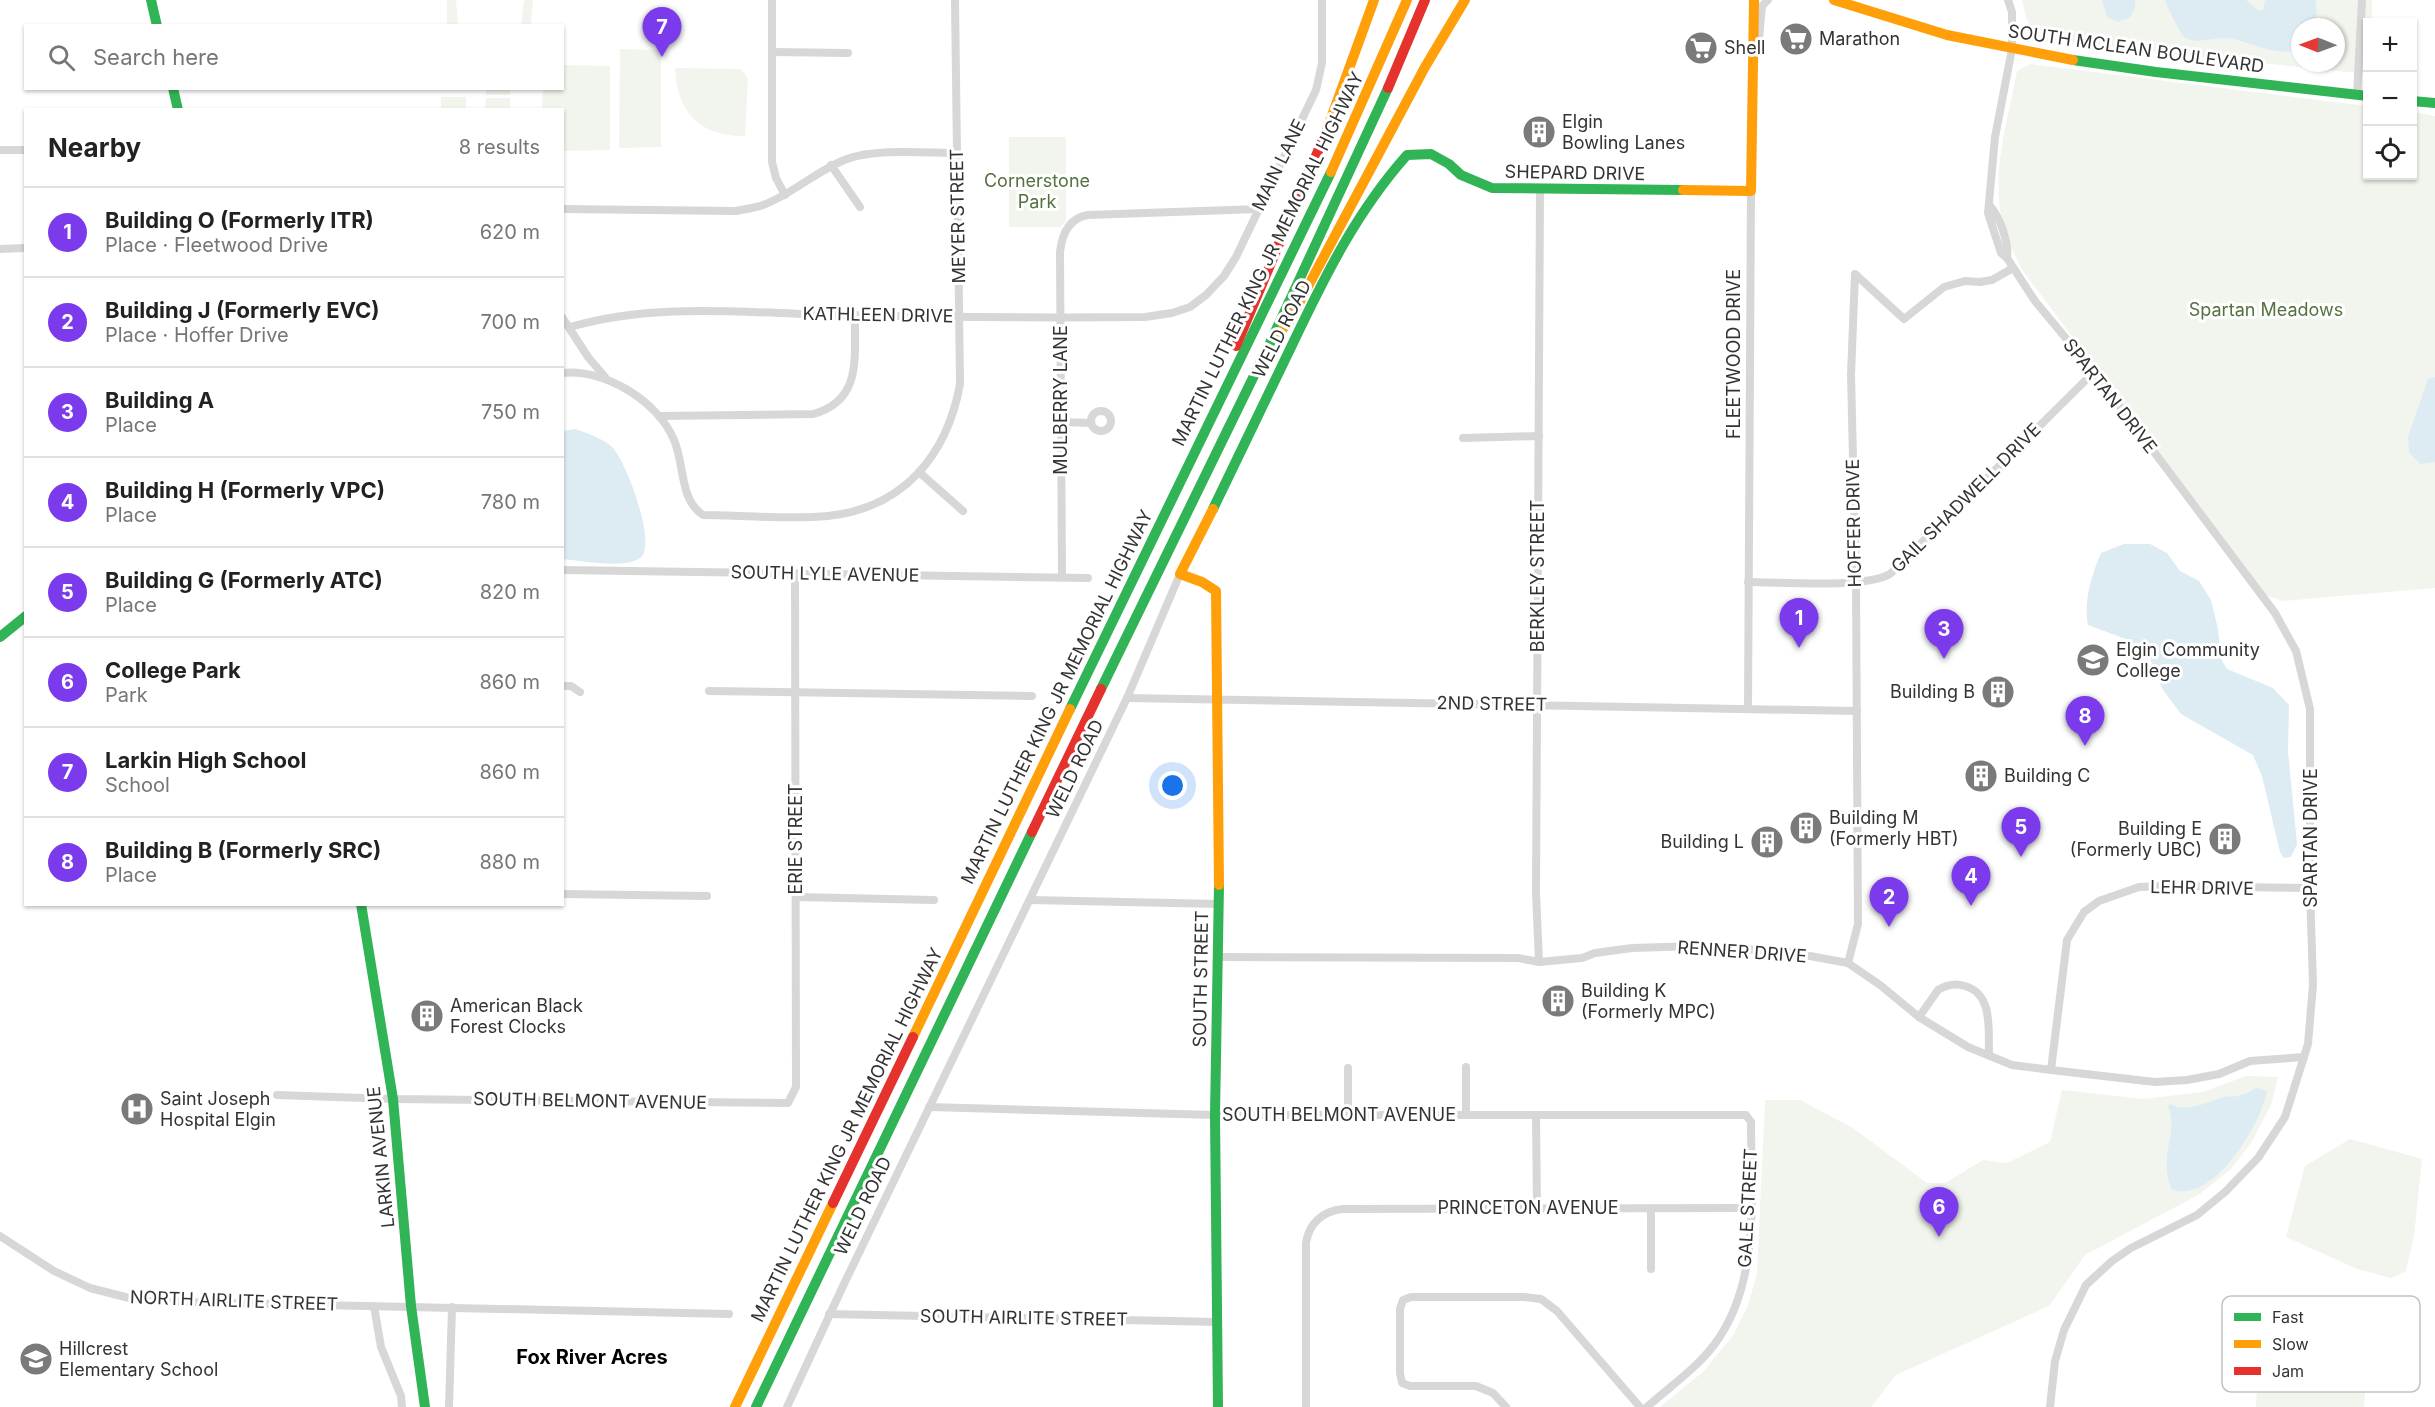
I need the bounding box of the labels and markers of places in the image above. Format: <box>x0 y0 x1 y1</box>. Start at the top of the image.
pin: 7 <box>642 8 682 57</box>
supermarket icon: Marathon <box>1778 21 1814 57</box>
place label: Marathon <box>1819 28 1900 49</box>
supermarket icon: Shell <box>1683 30 1719 66</box>
place label: Shell <box>1724 37 1765 58</box>
place label: Elgin Bowling Lanes <box>1562 111 1685 153</box>
building icon: Elgin Bowling Lanes <box>1521 114 1557 150</box>
pin: 1 <box>1780 598 1818 648</box>
pin: 3 <box>1924 610 1964 659</box>
place label: Elgin Community College <box>2116 639 2260 681</box>
school or university icon: Elgin Community College <box>2075 642 2111 678</box>
building icon: Building B <box>1980 674 2016 710</box>
place label: Building B <box>1890 681 1975 702</box>
pin: 8 <box>2066 696 2104 746</box>
building icon: Building C <box>1963 758 1999 794</box>
place label: Building C <box>2004 765 2090 786</box>
place label: Building M (Formerly HBT) <box>1829 807 1959 849</box>
pin: 5 <box>2002 808 2040 857</box>
building icon: Building M (Formerly HBT) <box>1788 810 1824 846</box>
place label: Building E (Formerly UBC) <box>2070 818 2202 860</box>
building icon: Building E (Formerly UBC) <box>2207 821 2243 857</box>
building icon: Building L <box>1749 824 1785 860</box>
place label: Building L <box>1661 831 1744 852</box>
pin: 4 <box>1952 856 1990 906</box>
pin: 2 <box>1870 878 1908 927</box>
place label: Building K (Formerly MPC) <box>1581 980 1716 1022</box>
building icon: Building K (Formerly MPC) <box>1540 983 1576 1019</box>
place label: American Black Forest Clocks <box>450 995 583 1037</box>
building icon: American Black Forest Clocks <box>409 998 445 1034</box>
place label: Saint Joseph Hospital Elgin <box>160 1088 276 1130</box>
hospital icon: Saint Joseph Hospital Elgin <box>119 1091 155 1127</box>
pin: 6 <box>1920 1188 1958 1237</box>
place label: Hillcrest Elementary School <box>59 1338 218 1380</box>
school or university icon: Hillcrest Elementary School <box>18 1341 54 1377</box>

